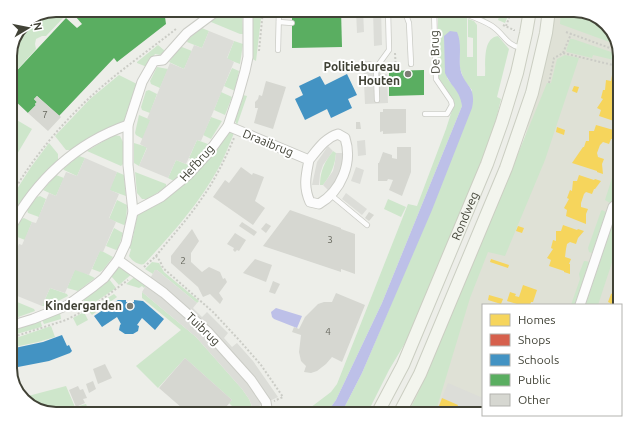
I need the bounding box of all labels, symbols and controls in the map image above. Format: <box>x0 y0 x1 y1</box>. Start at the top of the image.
north arrow <box>8 8 48 48</box>
text: N <box>31 21 44 31</box>
street label: De Brug <box>427 30 442 74</box>
place label: Politiebureau Houten <box>323 60 400 87</box>
marker: Politiebureau Houten <box>403 69 413 79</box>
house number: 7 <box>42 109 48 120</box>
street label: Draaibrug <box>241 126 295 159</box>
street label: Hefbrug <box>177 142 216 184</box>
street label: Rondweg <box>449 190 481 242</box>
house number: 3 <box>327 234 333 245</box>
house number: 2 <box>180 255 186 266</box>
place label: Kindergarden <box>45 299 122 312</box>
marker: Kindergarden <box>125 301 135 311</box>
legend <box>482 304 622 416</box>
street label: Tuibrug <box>184 310 223 348</box>
text: Homes <box>518 313 556 326</box>
house number: 4 <box>325 326 331 337</box>
text: Shops <box>518 333 550 346</box>
text: Schools <box>518 353 559 366</box>
text: Public <box>518 373 551 386</box>
text: Other <box>518 393 551 406</box>

